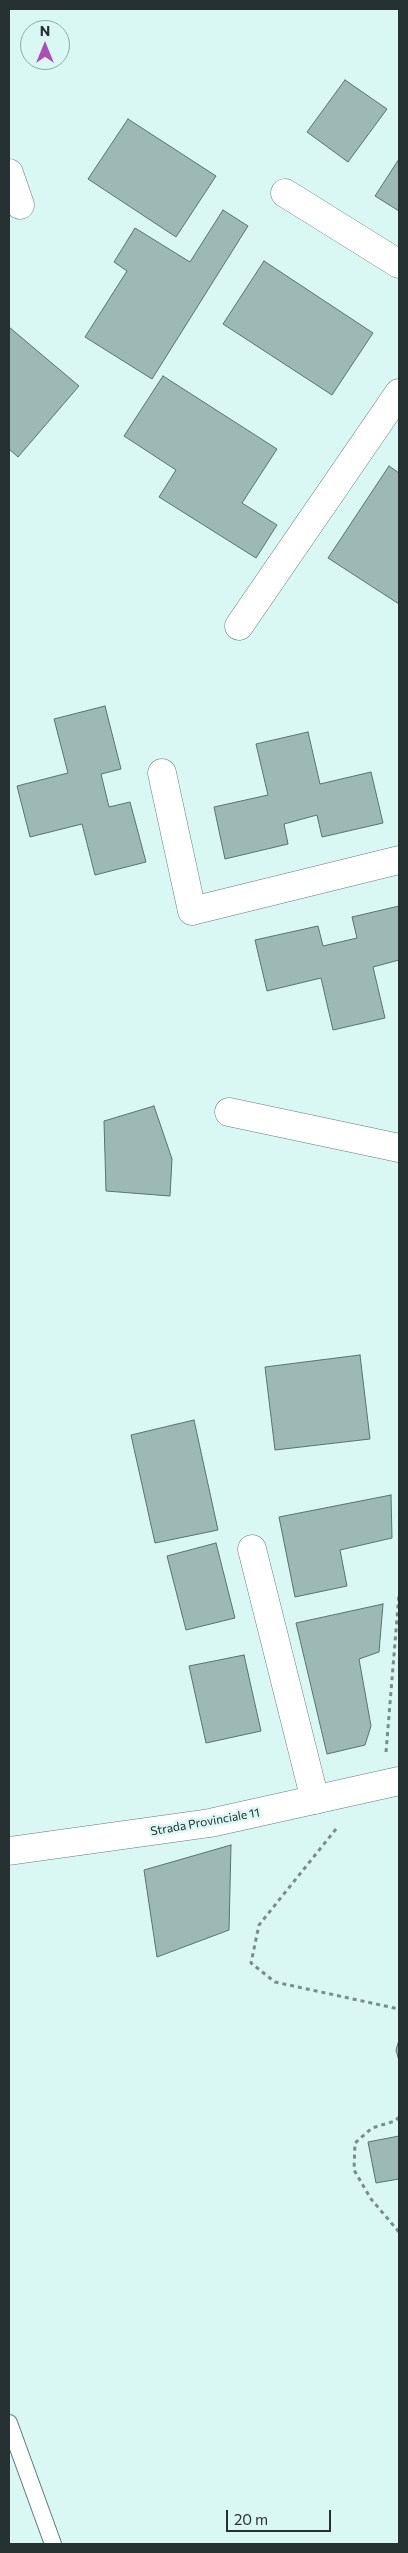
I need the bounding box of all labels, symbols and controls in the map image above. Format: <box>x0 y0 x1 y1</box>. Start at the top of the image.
north arrow <box>20 20 70 70</box>
text: N <box>40 22 50 39</box>
street label: Strada Provinciale 11 <box>149 1805 261 1839</box>
scale bar <box>228 2500 333 2532</box>
text: 20 m <box>234 2510 268 2528</box>

